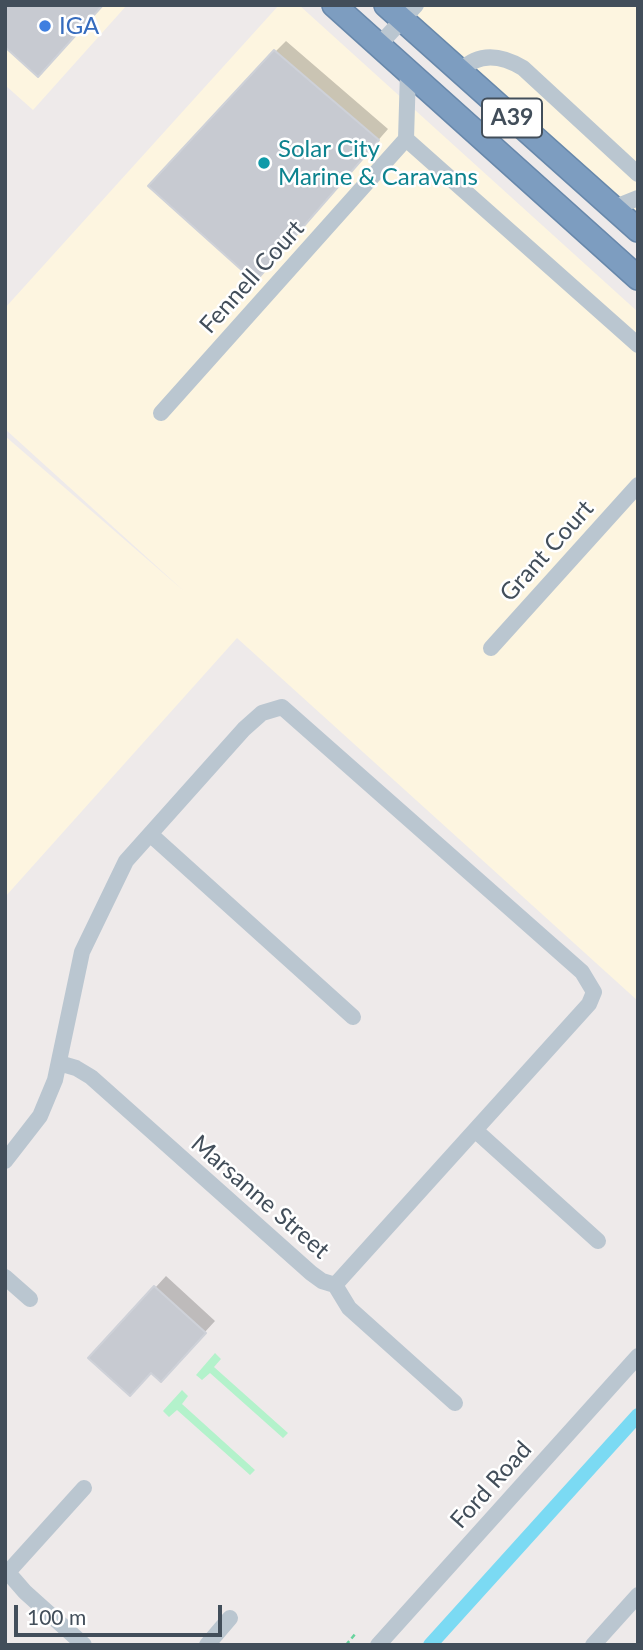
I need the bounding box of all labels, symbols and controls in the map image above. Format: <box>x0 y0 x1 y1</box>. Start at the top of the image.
place label: IGA <box>59 12 99 40</box>
marker: IGA <box>37 18 53 34</box>
road number: A39 <box>482 99 542 138</box>
place label: Solar City Marine & Caravans <box>278 135 478 191</box>
marker: Solar City Marine & Caravans <box>256 155 272 171</box>
street label: Fennell Court <box>194 215 310 339</box>
street label: Grant Court <box>494 495 600 607</box>
street label: Marsanne Street <box>185 1129 335 1265</box>
street label: Ford Road <box>444 1436 538 1534</box>
scale bar <box>18 1590 226 1634</box>
text: 100 m <box>27 1604 86 1629</box>

